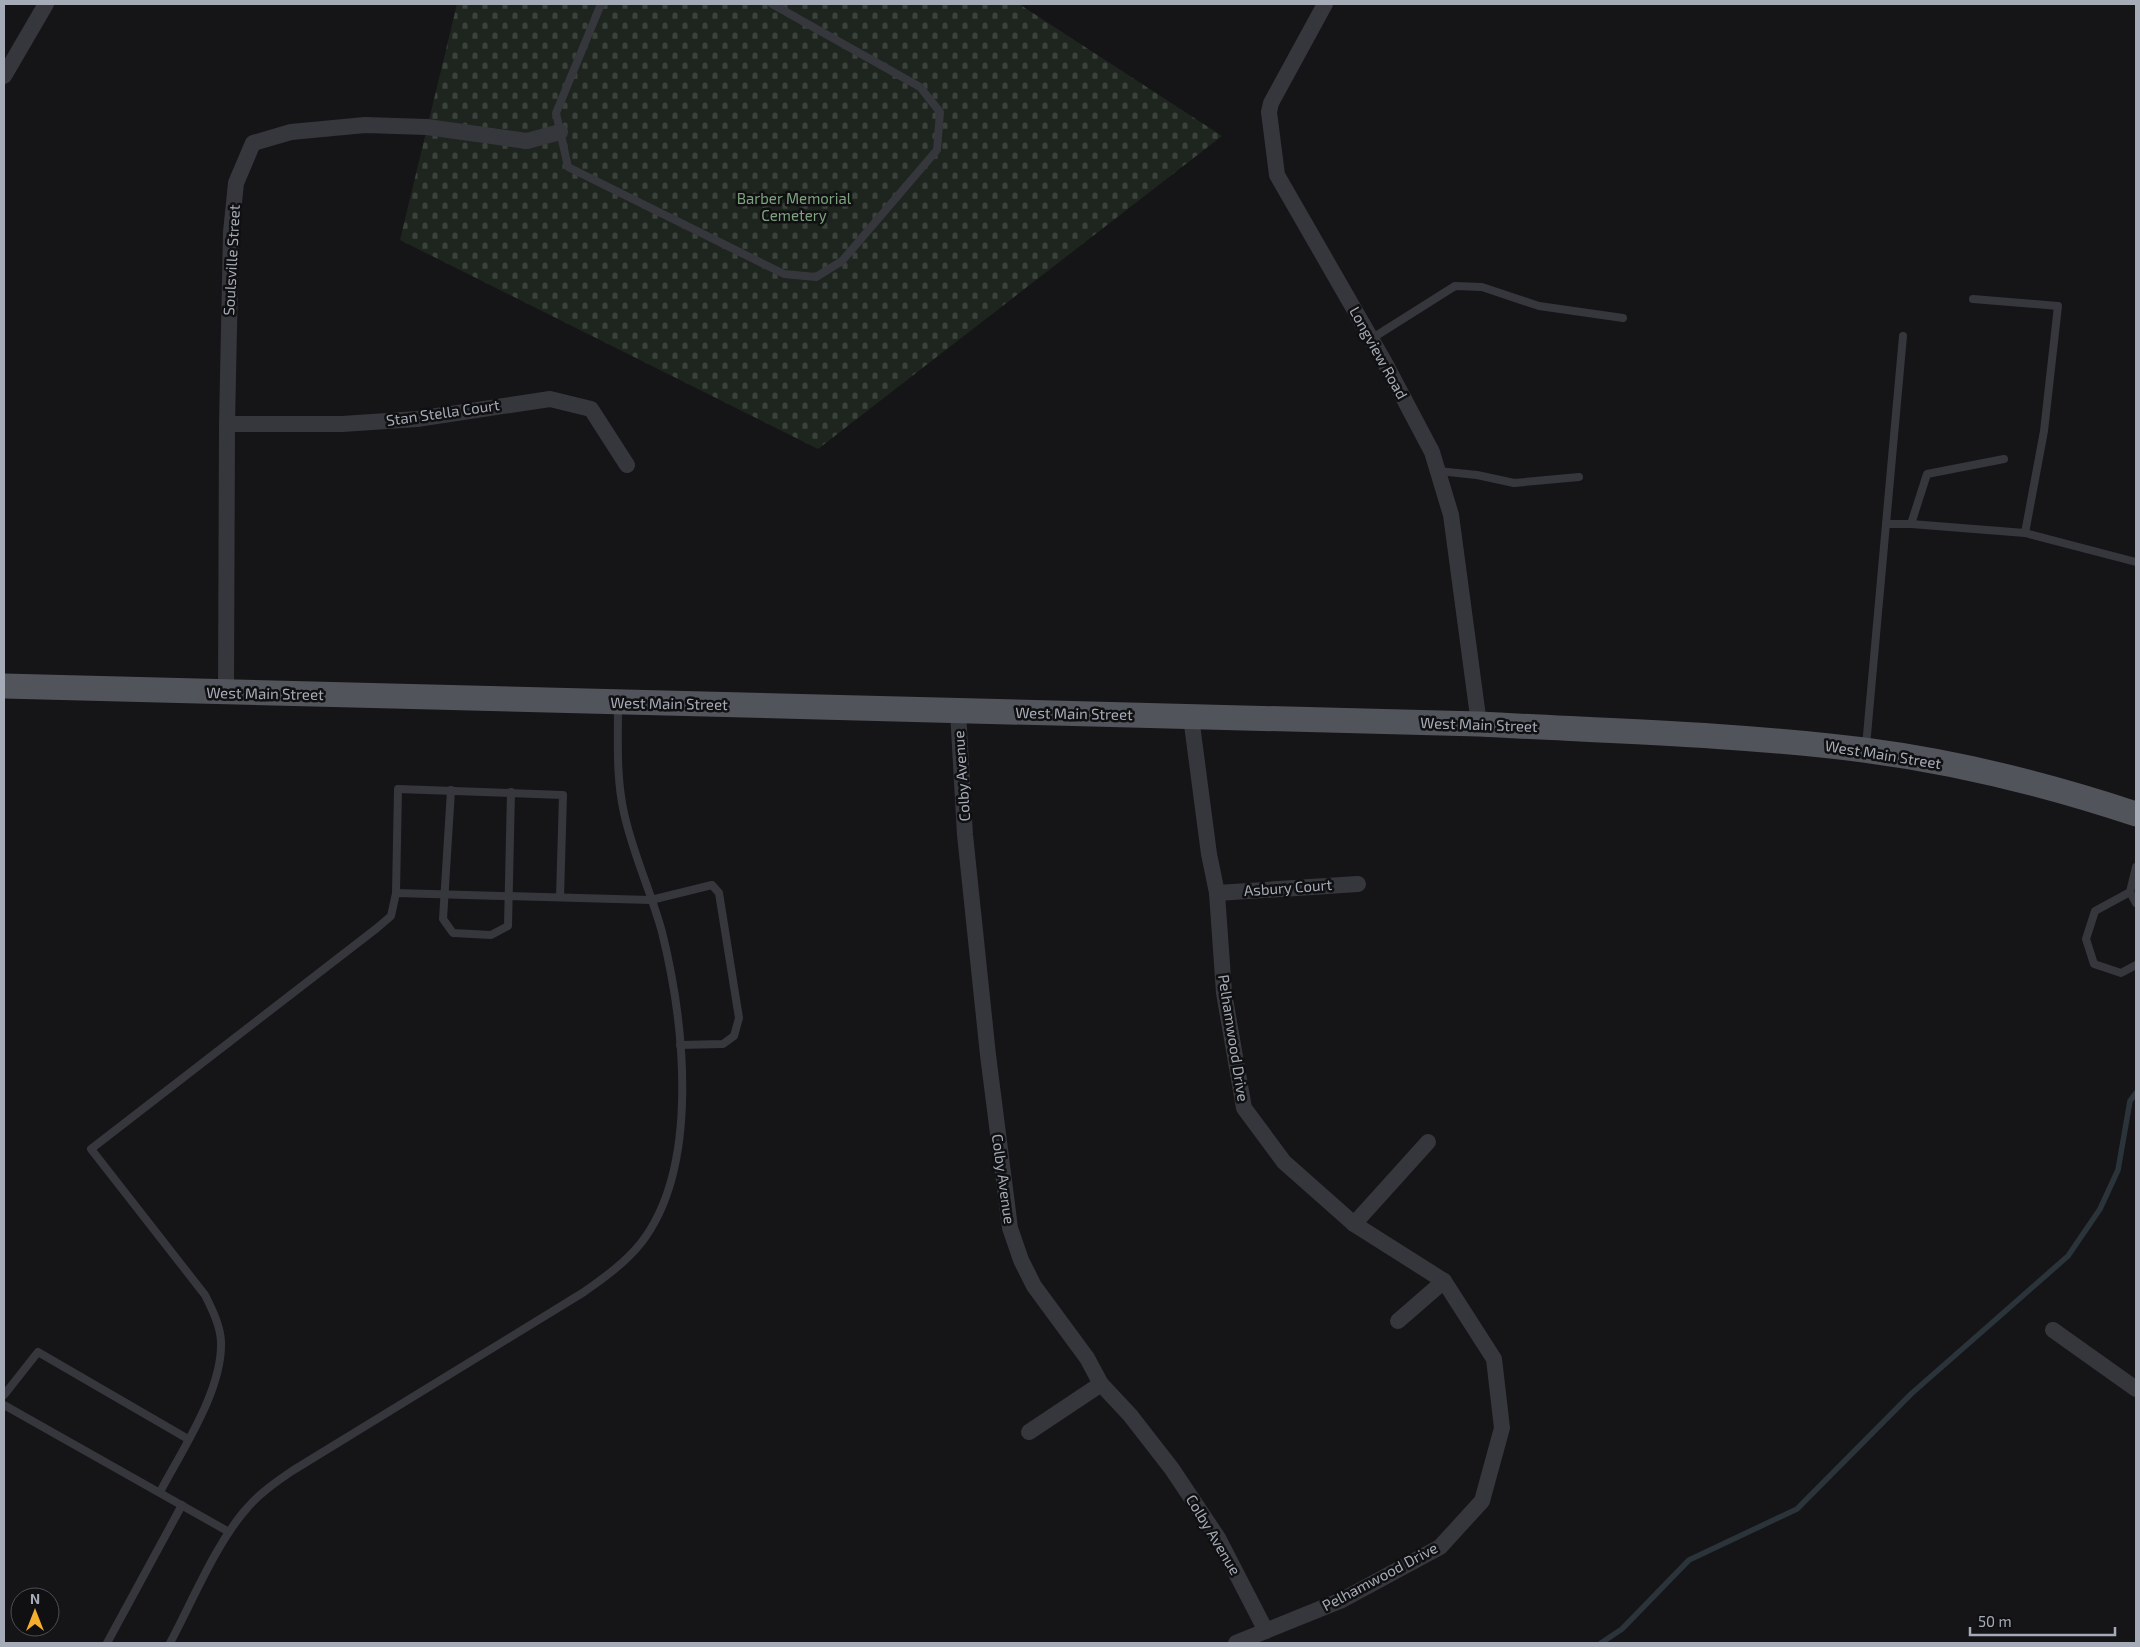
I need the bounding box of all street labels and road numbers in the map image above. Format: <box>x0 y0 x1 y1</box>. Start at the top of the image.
street label: Soulsville Street <box>219 204 243 316</box>
street label: Longview Road <box>1346 303 1412 402</box>
street label: Stan Stella Court <box>385 395 501 429</box>
street label: West Main Street <box>206 683 324 703</box>
street label: West Main Street <box>610 693 728 713</box>
street label: West Main Street <box>1015 703 1133 723</box>
street label: West Main Street <box>1420 713 1538 735</box>
street label: Colby Avenue <box>949 730 973 822</box>
street label: West Main Street <box>1824 736 1943 772</box>
street label: Asbury Court <box>1243 875 1333 899</box>
street label: Pelhamwood Drive <box>1215 973 1253 1103</box>
street label: Colby Avenue <box>989 1133 1019 1225</box>
street label: Colby Avenue <box>1183 1491 1245 1578</box>
street label: Pelhamwood Drive <box>1319 1538 1440 1614</box>

